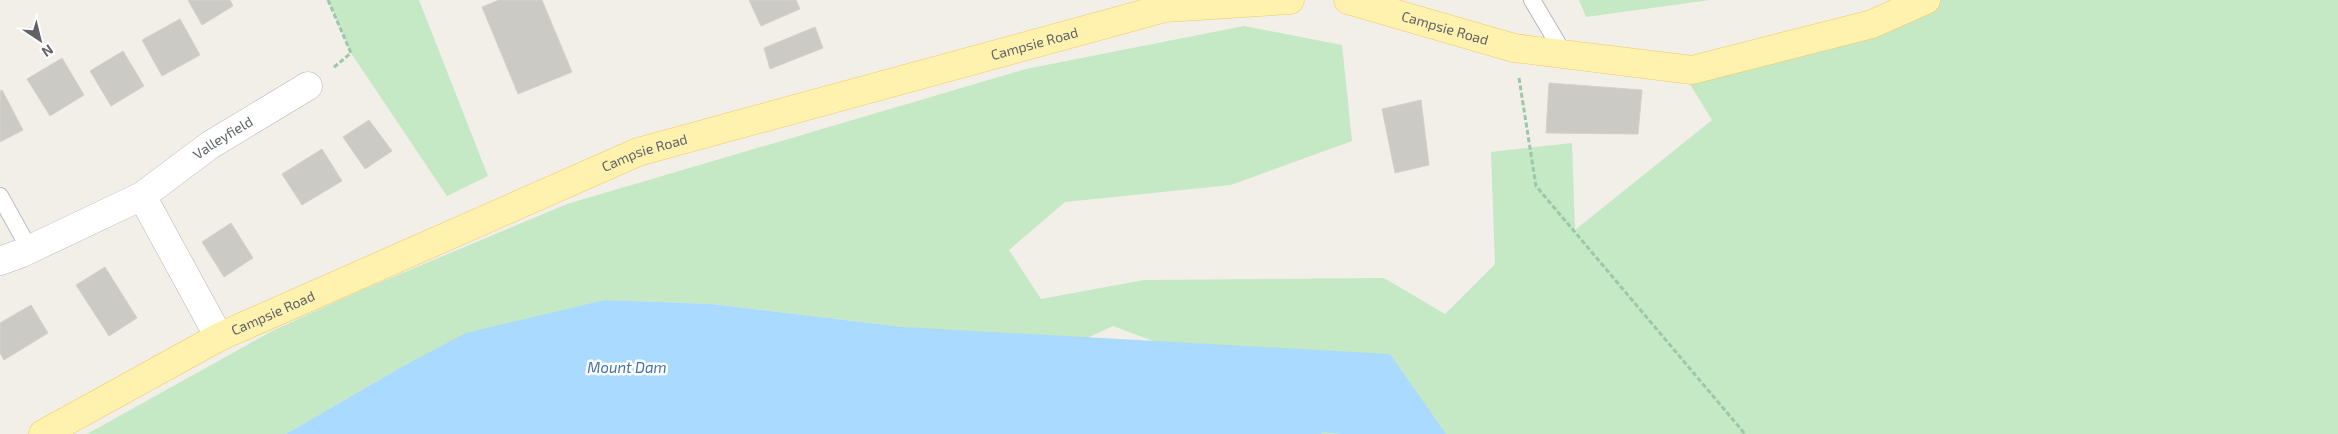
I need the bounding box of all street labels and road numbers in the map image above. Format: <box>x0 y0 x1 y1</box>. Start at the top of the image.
street label: Campsie Road <box>1400 7 1491 48</box>
street label: Campsie Road <box>989 23 1080 63</box>
street label: Valleyfield <box>189 112 256 163</box>
street label: Campsie Road <box>599 130 689 175</box>
street label: Campsie Road <box>228 287 317 339</box>

